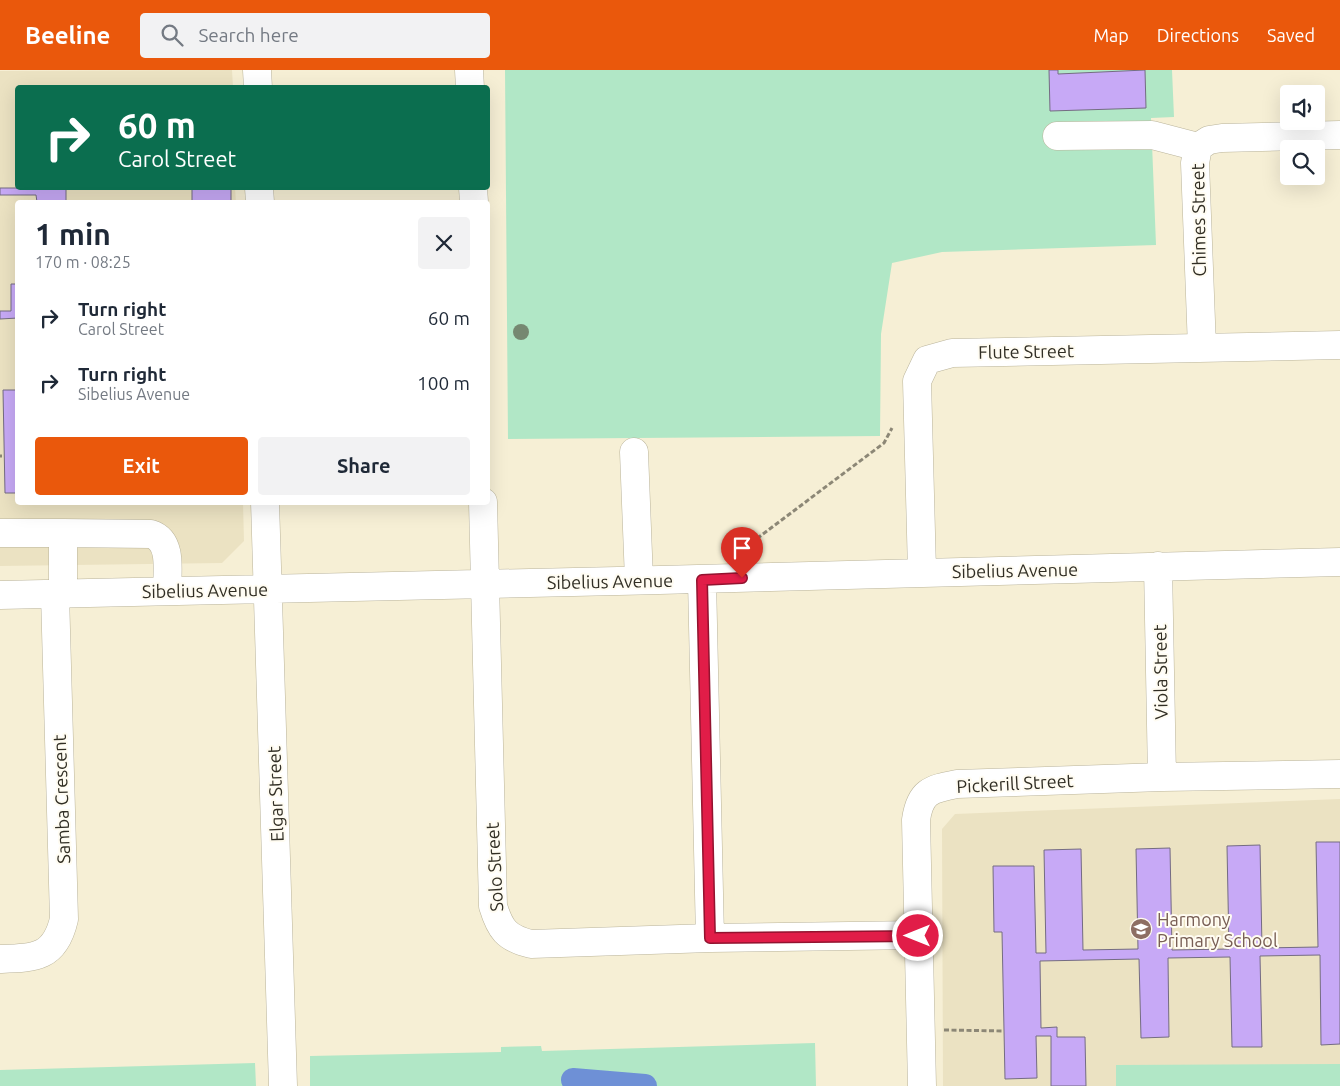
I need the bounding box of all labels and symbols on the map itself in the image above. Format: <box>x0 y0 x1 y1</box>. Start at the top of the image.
street label: Chimes Street <box>1187 163 1209 277</box>
street label: Flute Street <box>978 340 1074 362</box>
pin <box>721 527 763 578</box>
street label: Sibelius Avenue <box>952 559 1078 581</box>
street label: Sibelius Avenue <box>547 570 673 592</box>
street label: Sibelius Avenue <box>142 579 268 601</box>
street label: Viola Street <box>1149 624 1171 720</box>
street label: Samba Crescent <box>49 734 73 864</box>
street label: Elgar Street <box>263 746 287 842</box>
street label: Pickerill Street <box>956 770 1074 796</box>
street label: Solo Street <box>482 822 506 912</box>
position arrow <box>891 909 943 961</box>
place label: Harmony Primary School <box>1157 909 1278 950</box>
school or university icon: Harmony Primary School <box>1129 917 1153 941</box>

